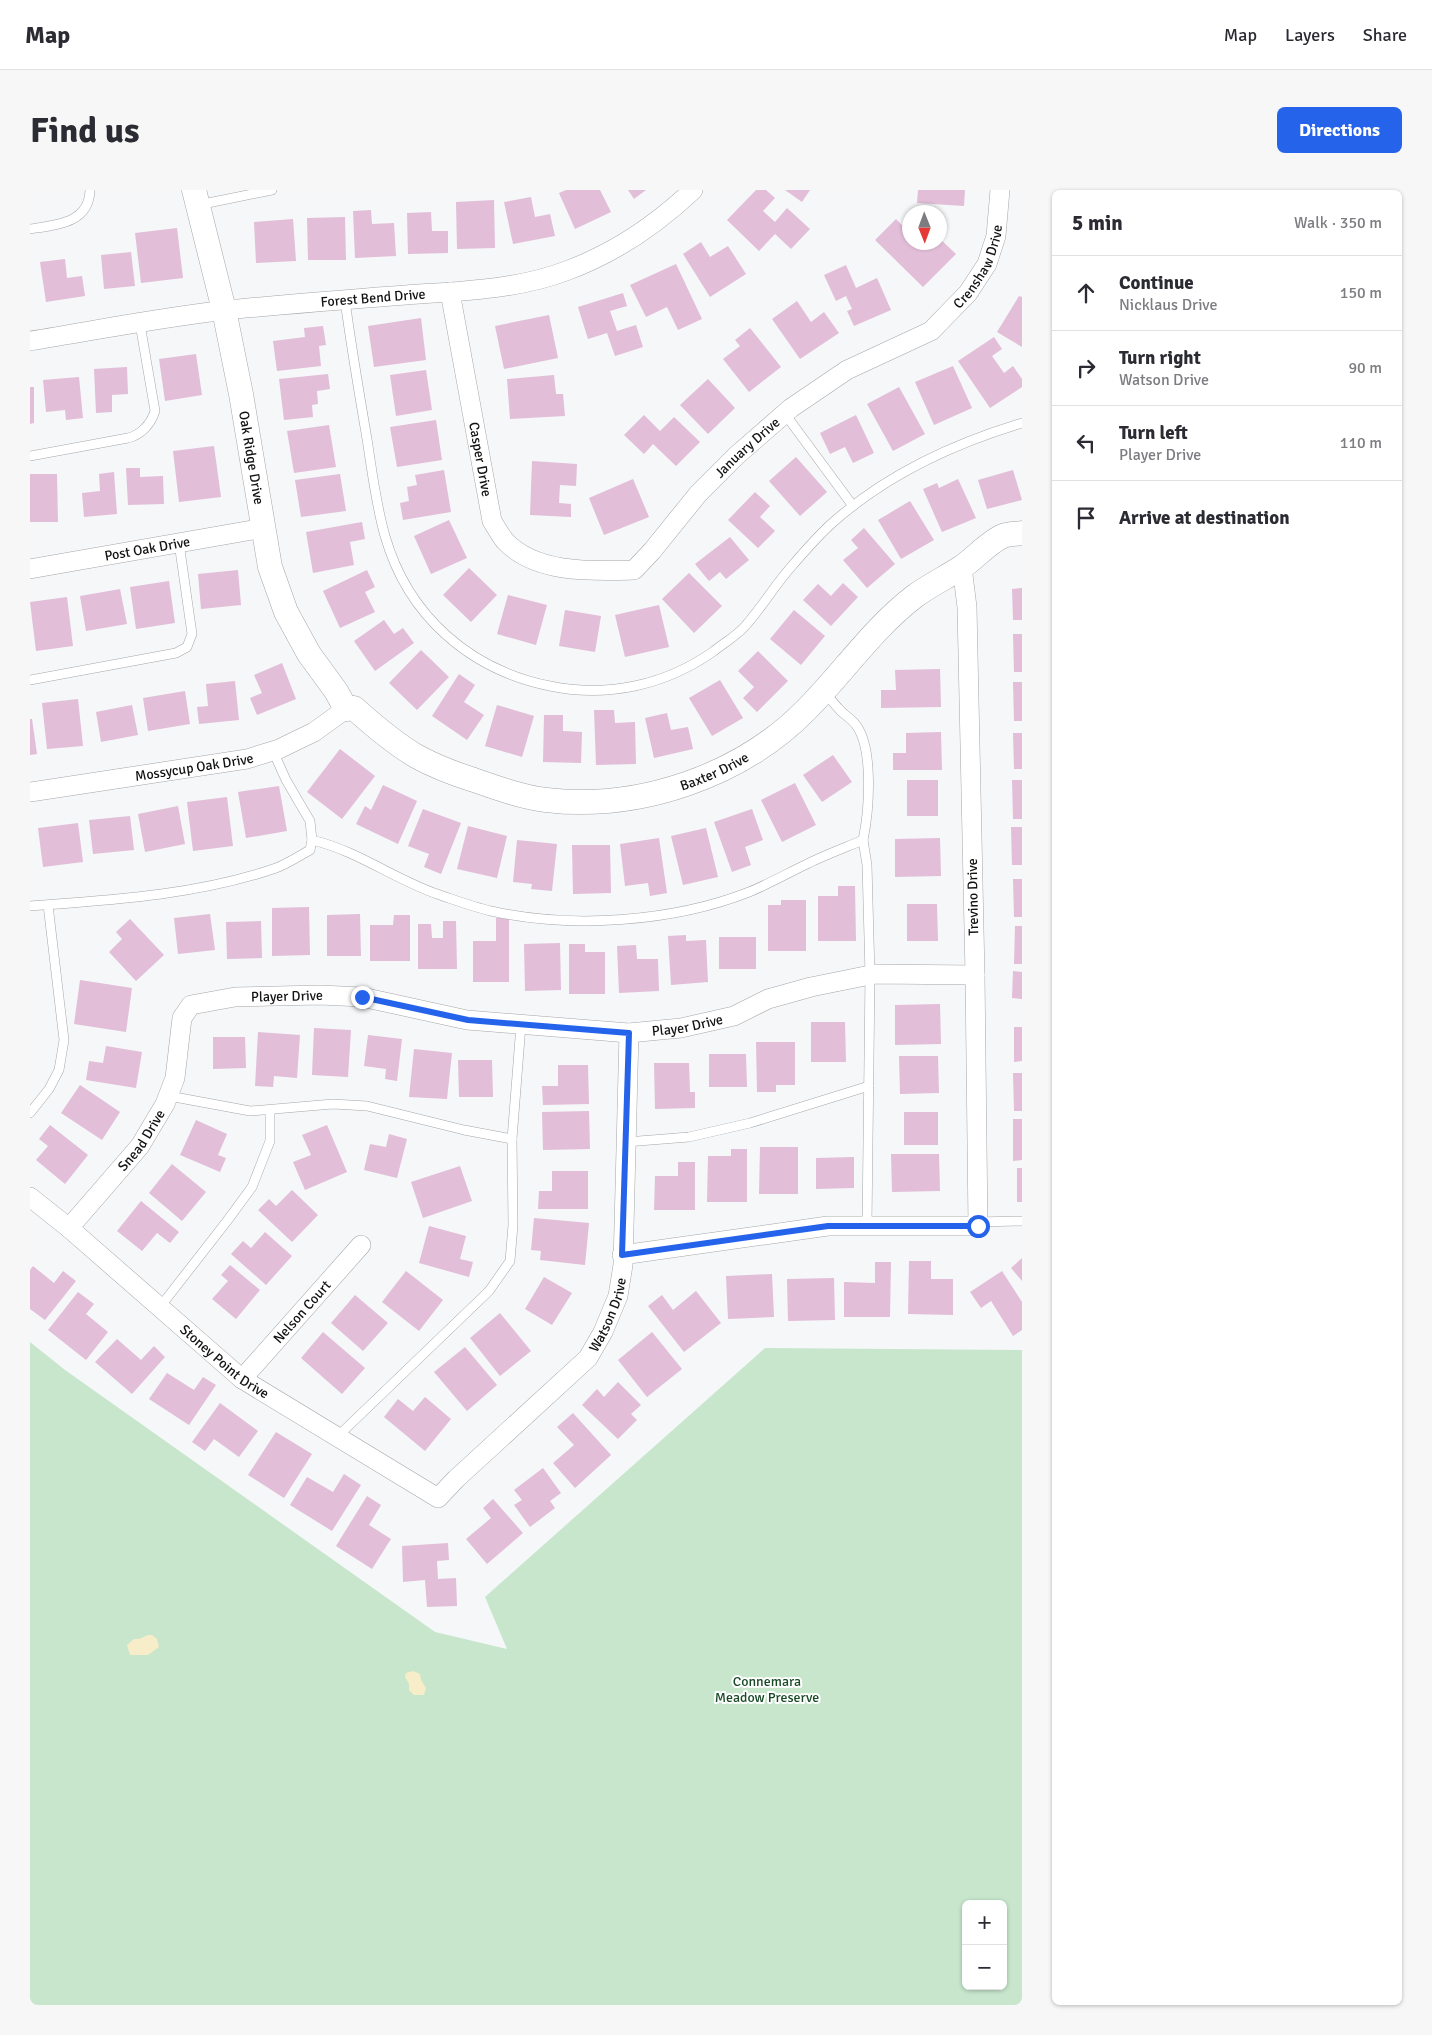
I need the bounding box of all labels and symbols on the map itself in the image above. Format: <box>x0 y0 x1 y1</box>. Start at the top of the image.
north arrow <box>902 205 947 250</box>
street label: Crenshaw Drive <box>949 224 1005 312</box>
street label: Forest Bend Drive <box>320 285 426 310</box>
street label: Oak Ridge Drive <box>235 410 268 506</box>
street label: January Drive <box>711 413 783 481</box>
street label: Casper Drive <box>465 420 496 498</box>
street label: Post Oak Drive <box>103 533 191 564</box>
street label: Baxter Drive <box>678 748 751 794</box>
street label: Mossycup Oak Drive <box>134 749 256 784</box>
street label: Trevino Drive <box>964 858 982 936</box>
street label: Player Drive <box>251 986 323 1005</box>
route end <box>351 986 374 1009</box>
street label: Player Drive <box>651 1010 724 1039</box>
street label: Snead Drive <box>114 1106 168 1174</box>
route start <box>967 1215 990 1238</box>
street label: Nelson Court <box>269 1277 334 1347</box>
street label: Watson Drive <box>585 1277 629 1355</box>
street label: Stoney Point Drive <box>177 1320 272 1402</box>
park label: Connemara Meadow Preserve <box>715 1673 819 1706</box>

